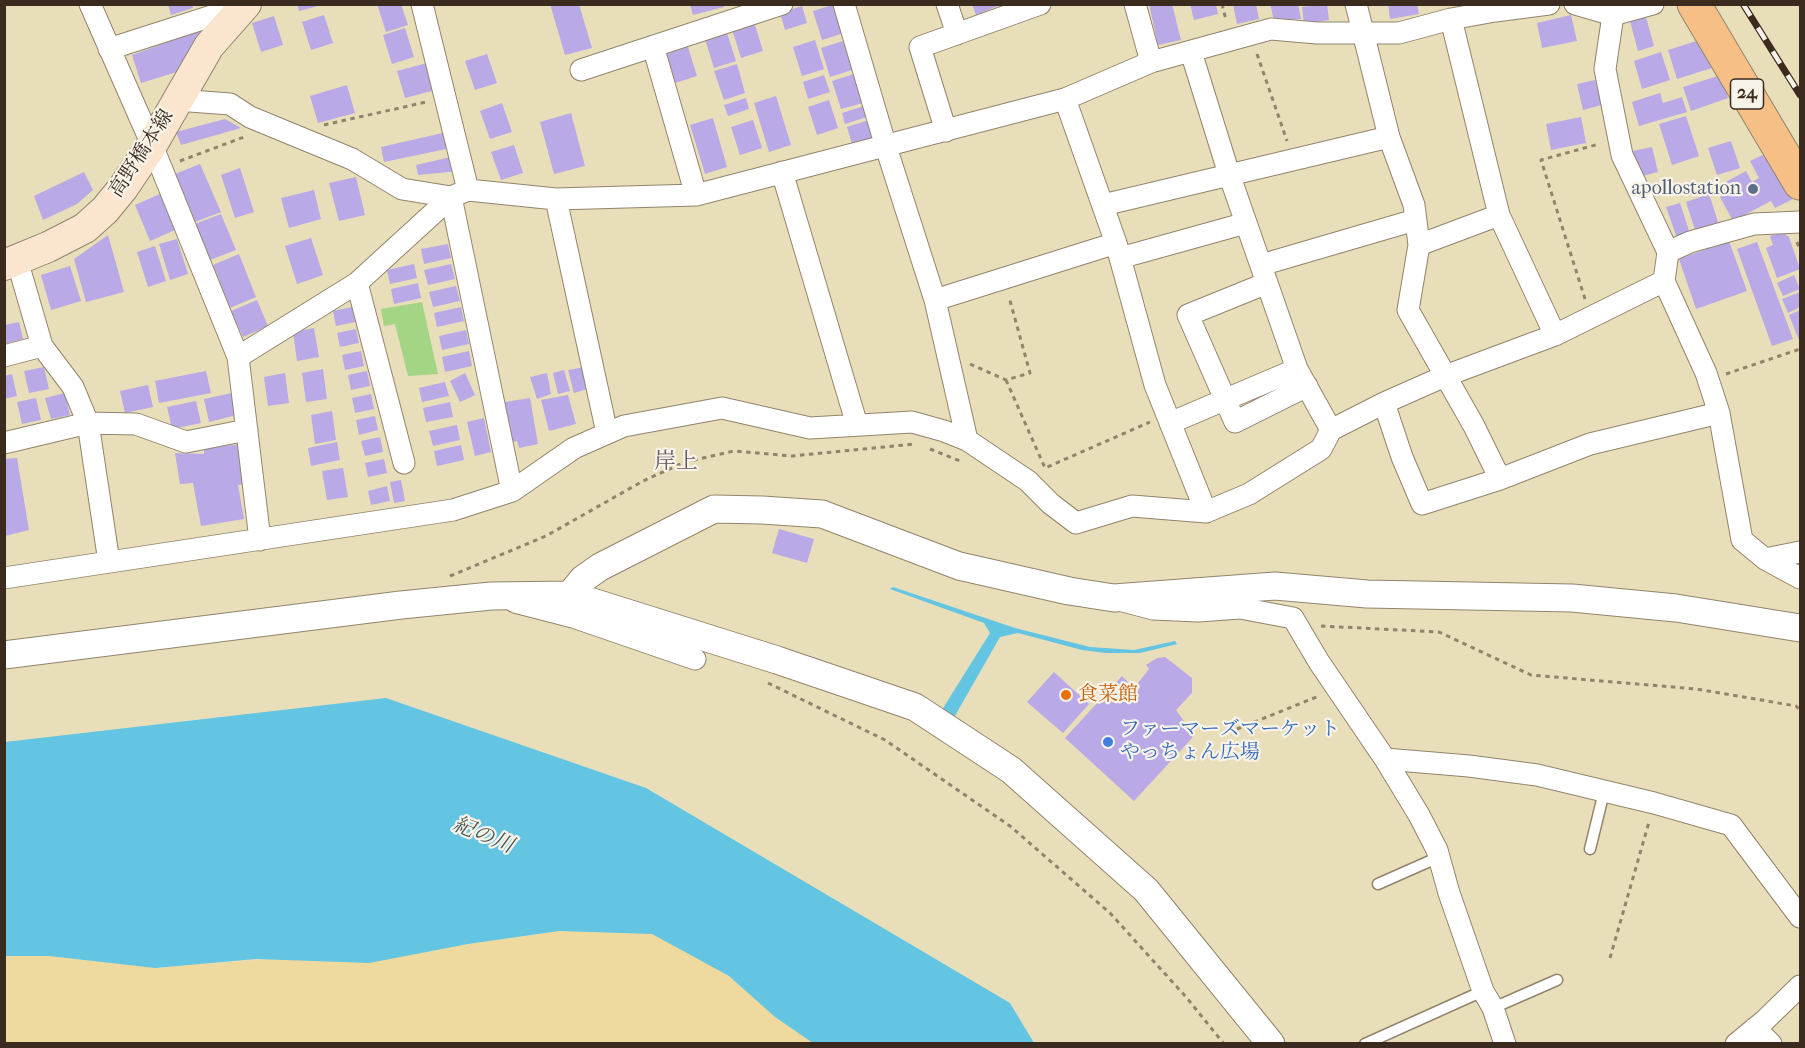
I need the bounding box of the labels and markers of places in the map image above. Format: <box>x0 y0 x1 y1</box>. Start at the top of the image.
place label: apollostation <box>1632 177 1741 201</box>
marker: apollostation <box>1746 182 1760 196</box>
place label: 食菜館 <box>1078 683 1138 707</box>
marker: 食菜館 <box>1059 688 1073 702</box>
place label: ファーマーズマーケット やっちょん広場 <box>1120 718 1340 765</box>
marker: ファーマーズマーケット やっちょん広場 <box>1101 735 1115 749</box>

